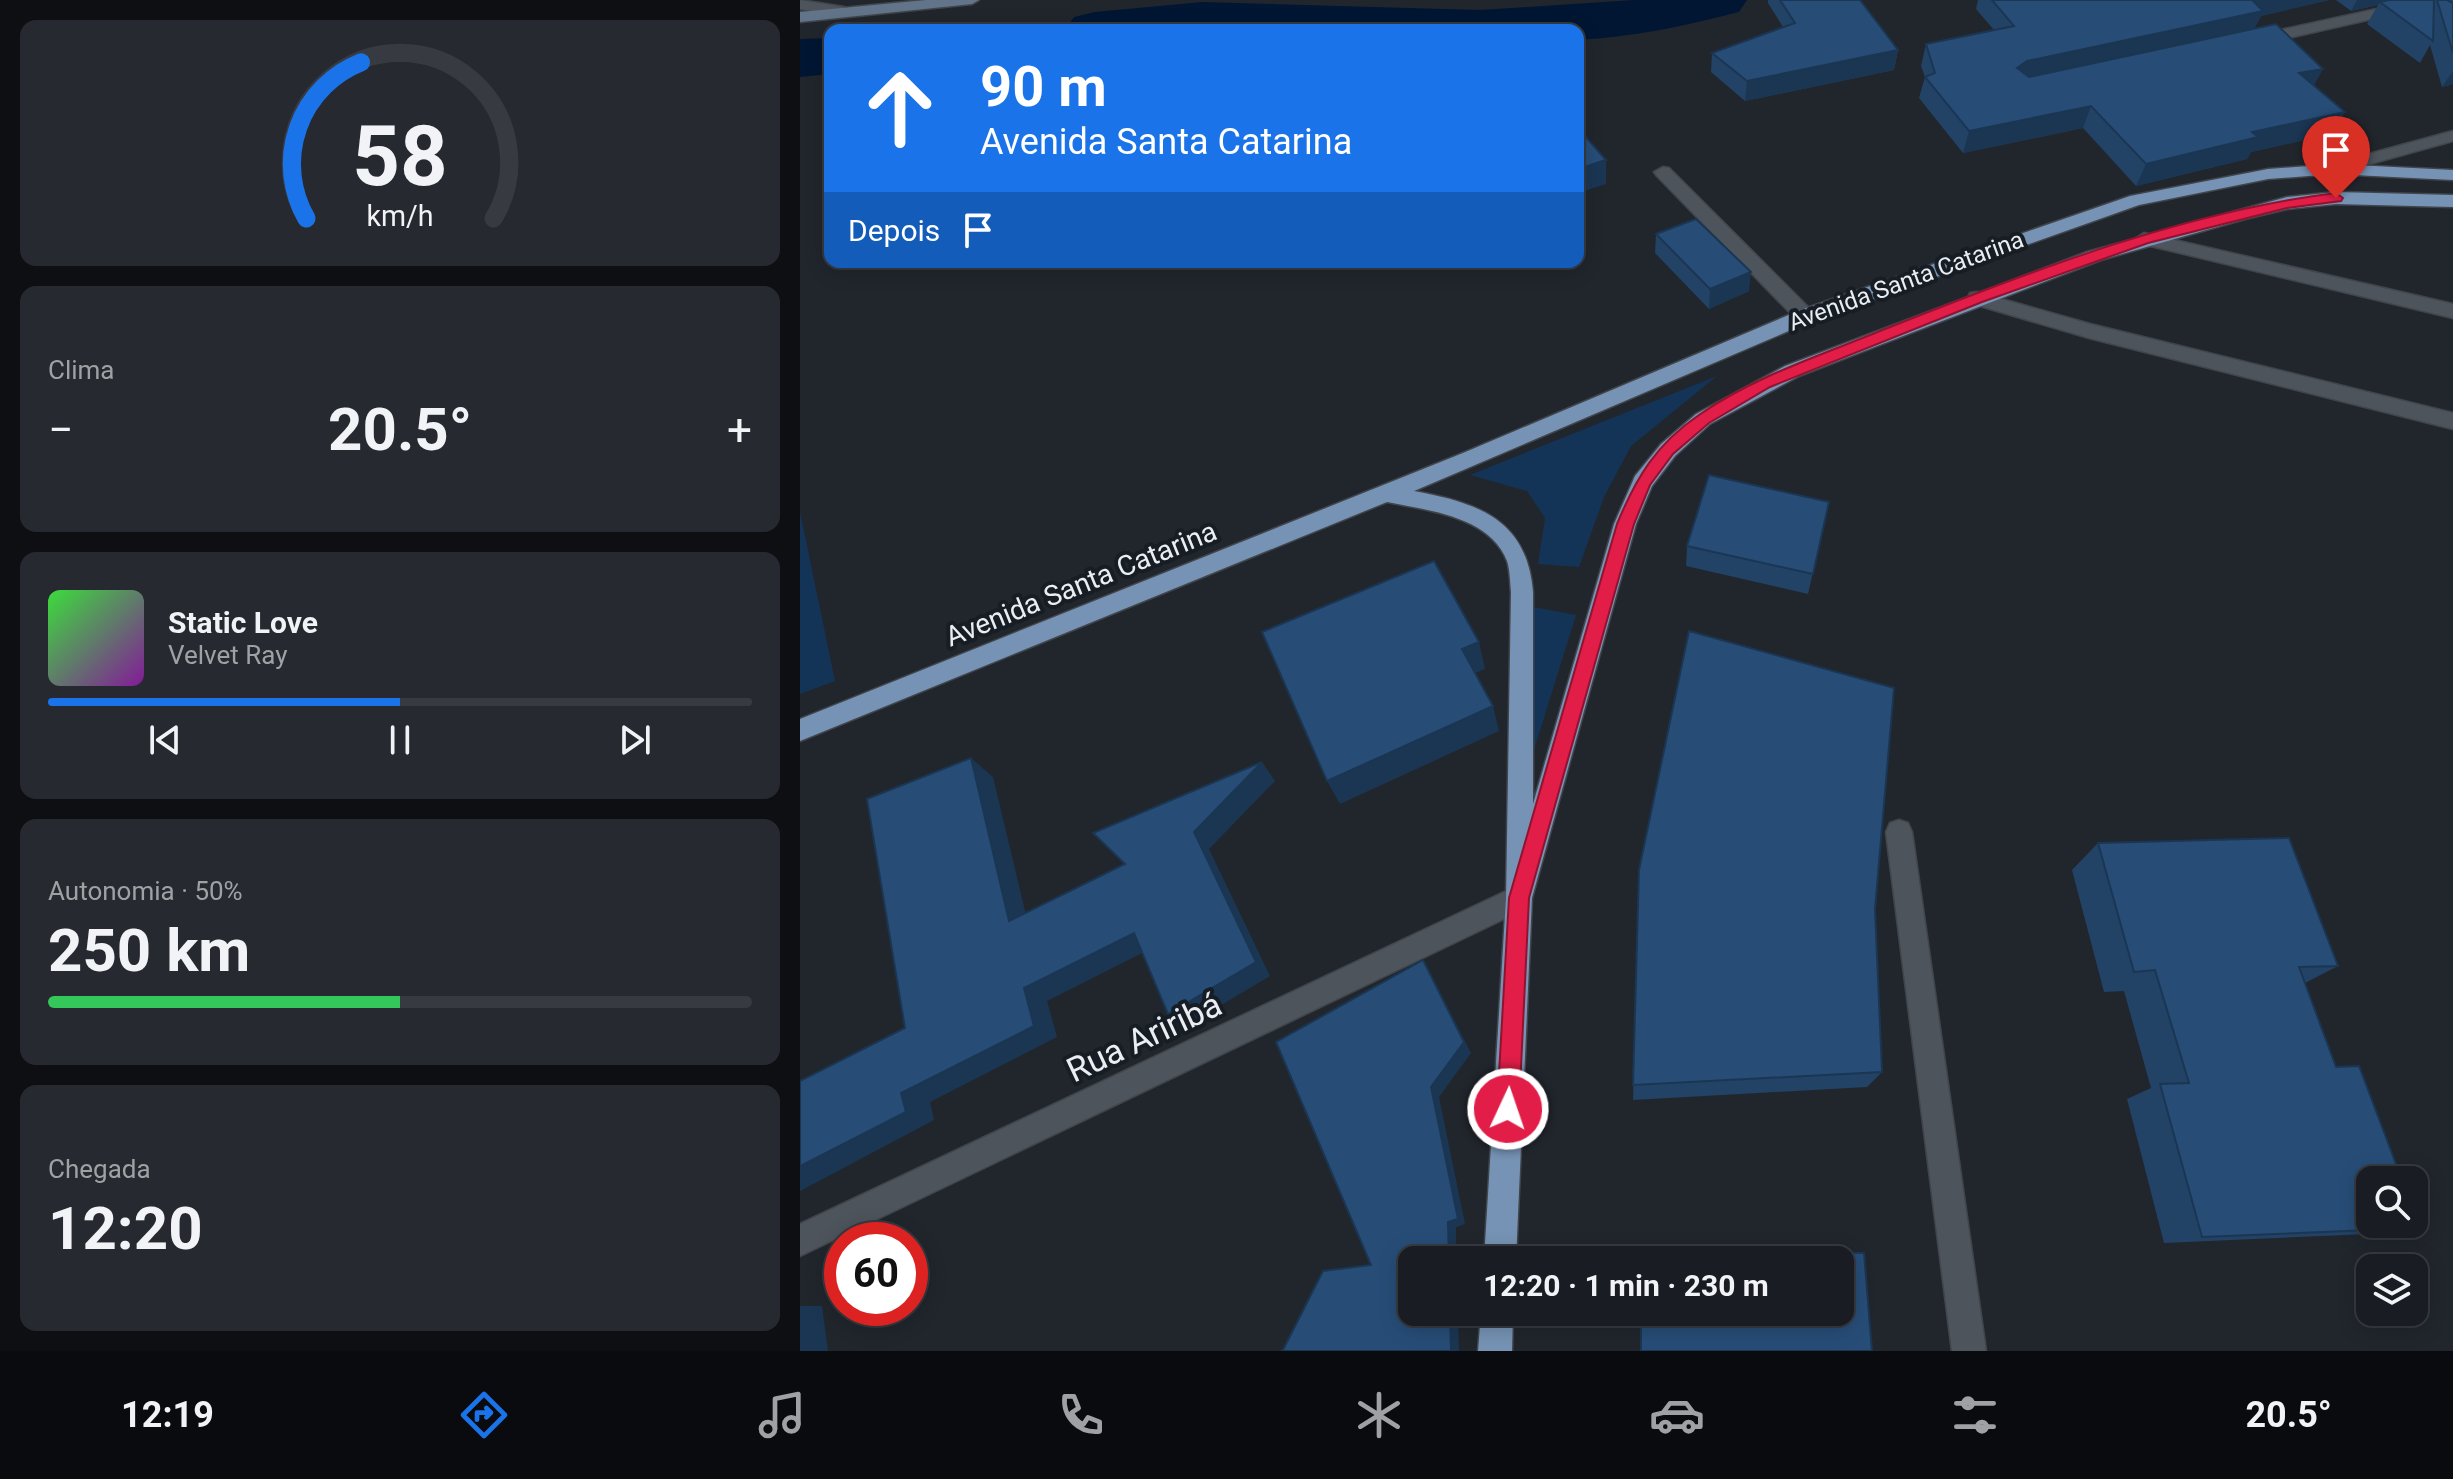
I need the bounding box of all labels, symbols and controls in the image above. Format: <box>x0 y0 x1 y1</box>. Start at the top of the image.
text: 90 m <box>980 54 1107 120</box>
icon: ahead <box>848 56 952 160</box>
text: 58 <box>352 108 448 205</box>
pin <box>2302 116 2370 198</box>
text: Avenida Santa Catarina <box>980 121 1352 163</box>
icon: arrive <box>2314 128 2358 172</box>
text: km/h <box>366 199 434 233</box>
icon: arrive <box>956 208 1000 252</box>
text: Depois <box>848 213 940 248</box>
street label: Avenida Santa Catarina <box>1785 225 2027 337</box>
text: Clima <box>48 355 115 385</box>
text: 20.5° <box>328 394 472 465</box>
text: − <box>48 404 73 456</box>
text: + <box>727 404 752 456</box>
street label: Avenida Santa Catarina <box>941 514 1221 654</box>
text: Static Love <box>168 605 318 640</box>
text: Velvet Ray <box>168 640 288 670</box>
icon: previous <box>143 718 187 762</box>
icon: pause <box>378 718 422 762</box>
icon: next <box>613 718 657 762</box>
text: Autonomia · 50% <box>48 876 243 906</box>
text: 250 km <box>48 915 250 986</box>
street label: Rua Ariribá <box>1060 984 1228 1090</box>
position arrow <box>1466 1067 1550 1151</box>
text: Chegada <box>48 1154 151 1184</box>
map controls <box>2356 1166 2428 1326</box>
button: search <box>2356 1166 2428 1238</box>
text: 12:20 <box>48 1193 203 1264</box>
speed limit sign: 60 <box>824 1222 928 1326</box>
button: layers <box>2356 1254 2428 1326</box>
text: 12:20 · 1 min · 230 m <box>1483 1268 1769 1303</box>
icon: directions <box>456 1387 512 1443</box>
icon: music <box>754 1387 810 1443</box>
icon: phone <box>1053 1387 1109 1443</box>
icon: climate <box>1351 1387 1407 1443</box>
icon: car <box>1649 1387 1705 1443</box>
icon: filters <box>1947 1387 2003 1443</box>
text: 12:19 <box>121 1394 214 1436</box>
text: 20.5° <box>2245 1394 2332 1436</box>

